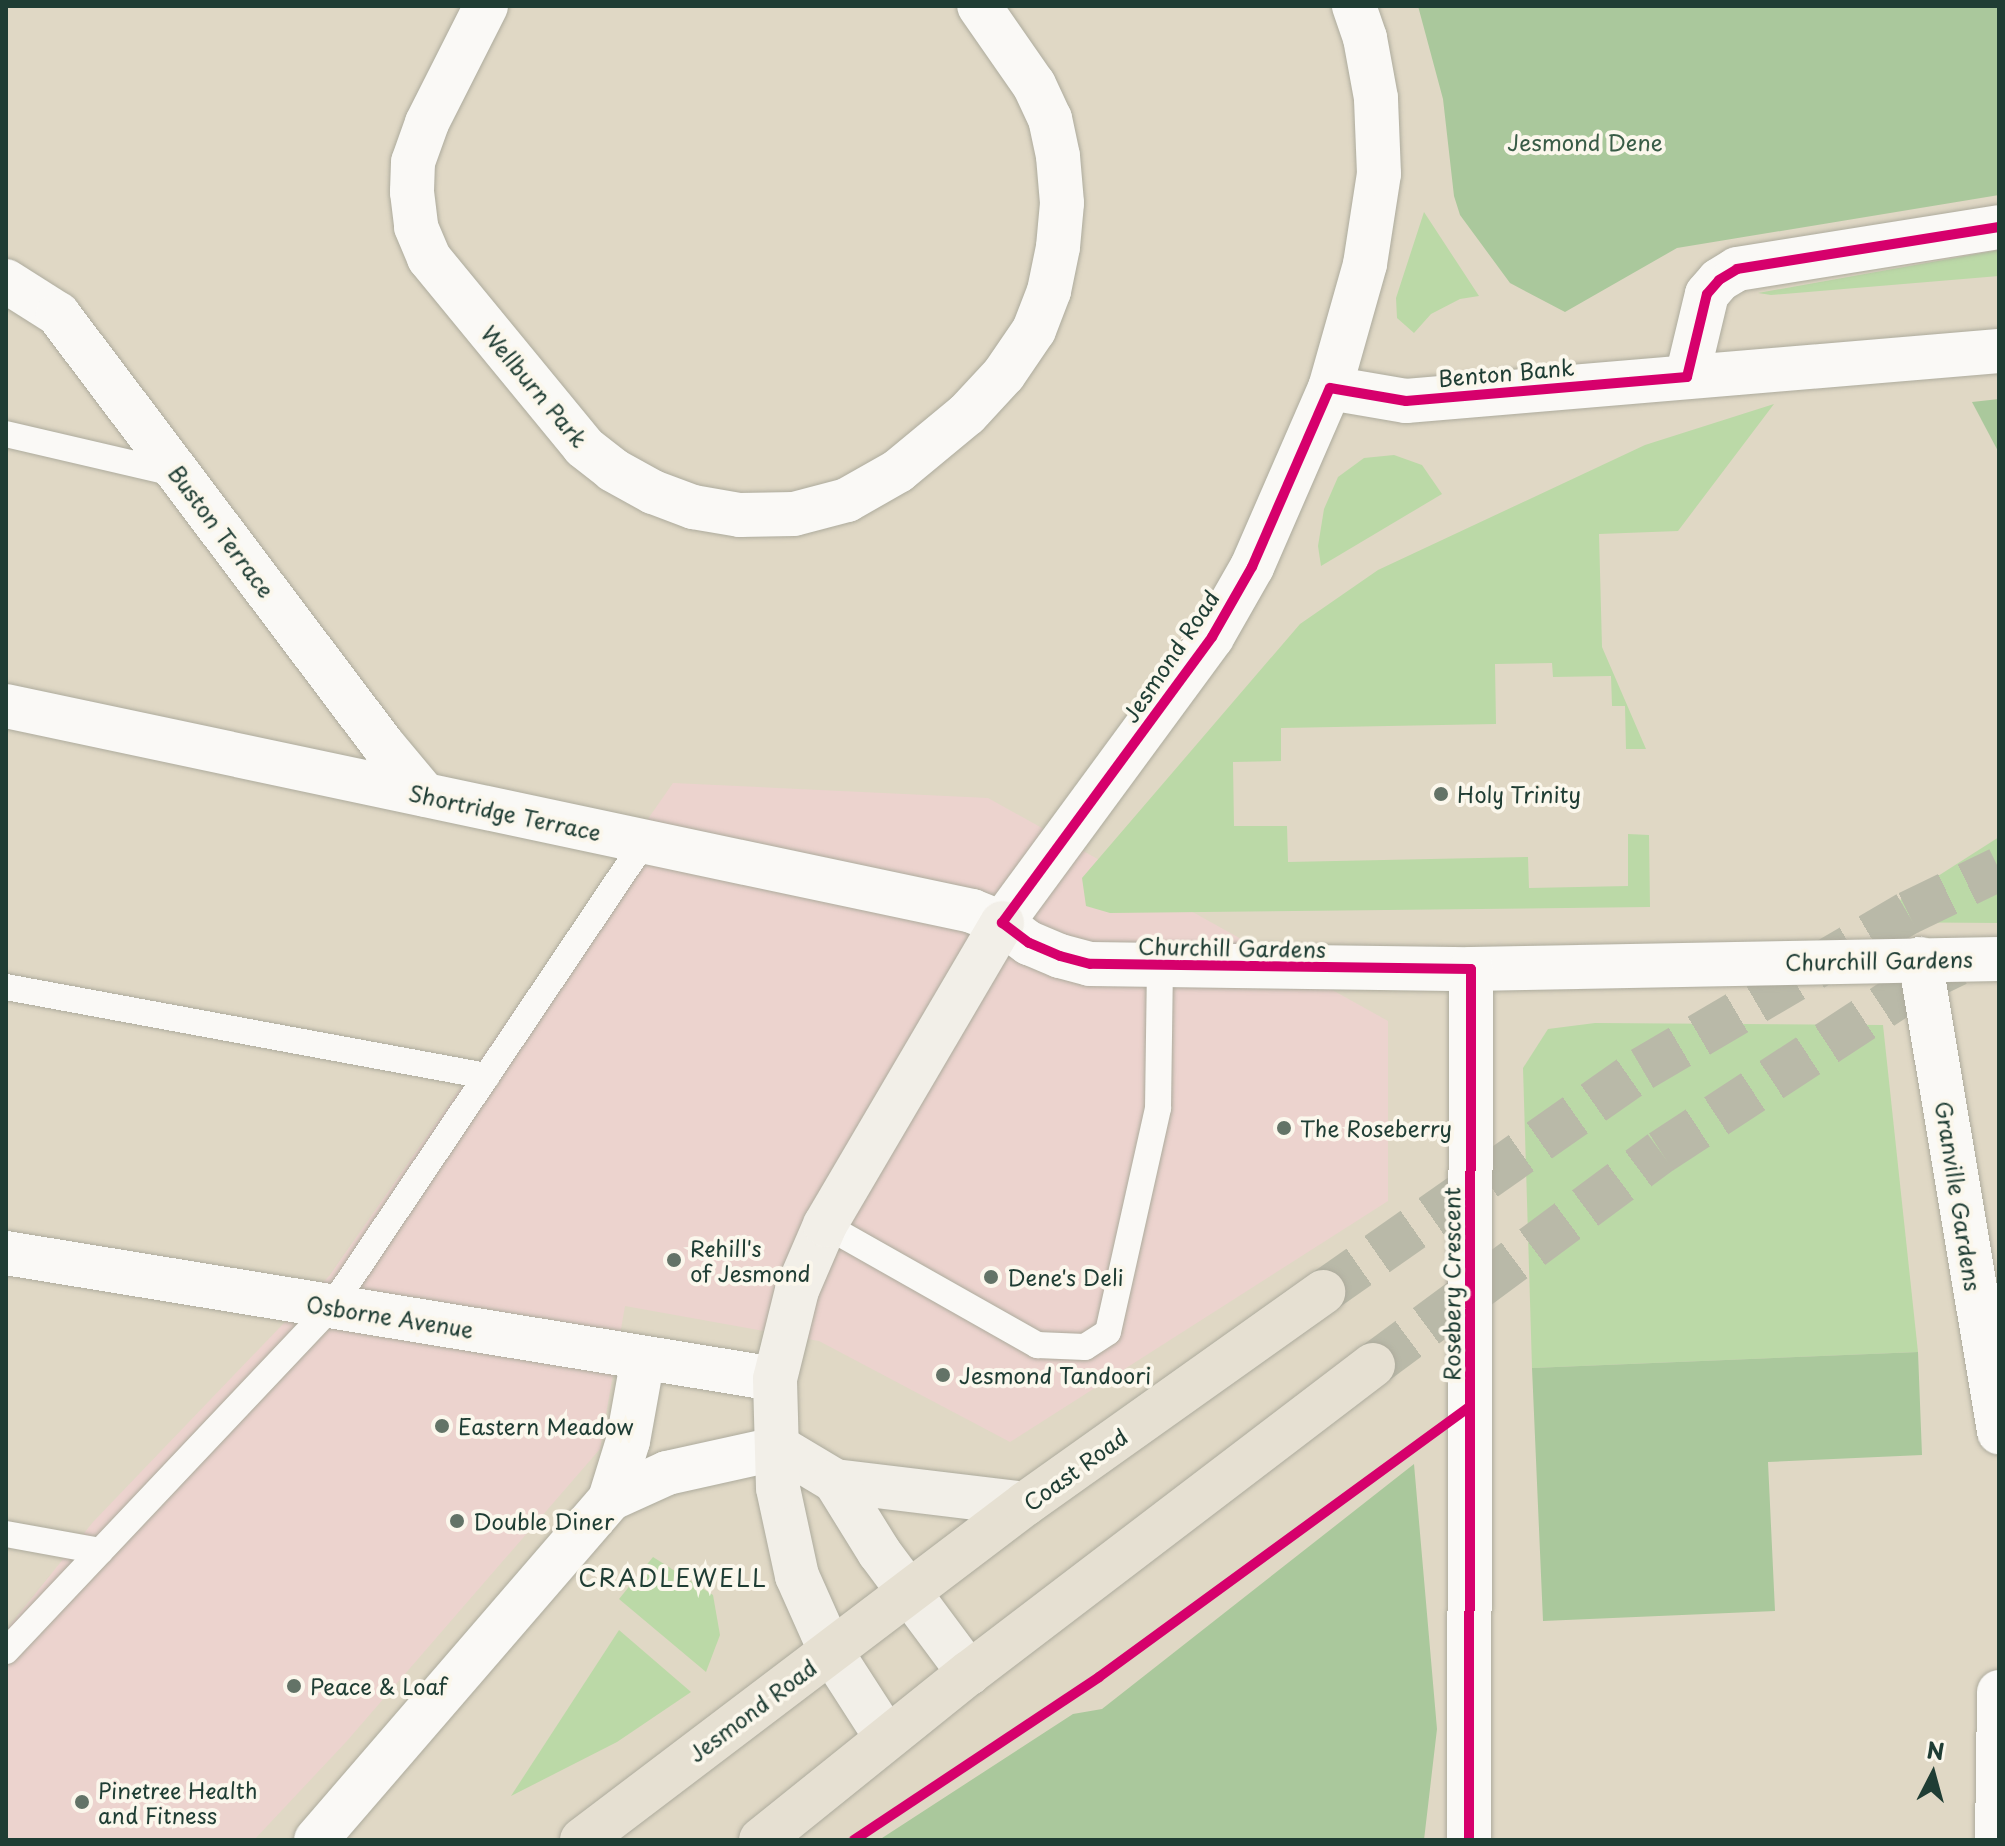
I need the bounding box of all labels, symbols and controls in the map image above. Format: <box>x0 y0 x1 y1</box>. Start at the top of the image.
park label: Jesmond Dene <box>1507 129 1663 155</box>
street label: Wellburn Park <box>477 320 593 452</box>
street label: Benton Bank <box>1437 353 1575 391</box>
street label: Buston Terrace <box>164 460 280 602</box>
street label: Jesmond Road <box>1116 585 1224 727</box>
street label: Shortridge Terrace <box>406 779 604 845</box>
place label: Holy Trinity <box>1457 781 1582 807</box>
marker: Holy Trinity <box>1432 785 1450 803</box>
street label: Churchill Gardens <box>1138 932 1326 962</box>
street label: Churchill Gardens <box>1785 945 1973 975</box>
street label: Granville Gardens <box>1931 1100 1987 1292</box>
place label: The Roseberry <box>1300 1115 1450 1141</box>
marker: The Roseberry <box>1275 1119 1293 1137</box>
street label: Rosebery Crescent <box>1438 1187 1464 1381</box>
place label: Rehill's of Jesmond <box>690 1234 811 1286</box>
marker: Rehill's of Jesmond <box>665 1251 683 1269</box>
place label: Dene's Deli <box>1007 1264 1124 1290</box>
marker: Dene's Deli <box>982 1268 1000 1286</box>
street label: Osborne Avenue <box>304 1290 476 1342</box>
place label: Jesmond Tandoori <box>959 1362 1151 1388</box>
marker: Jesmond Tandoori <box>934 1366 952 1384</box>
place label: Eastern Meadow <box>458 1413 635 1439</box>
marker: Eastern Meadow <box>433 1417 451 1435</box>
street label: Coast Road <box>1018 1423 1132 1515</box>
place label: Double Diner <box>473 1508 615 1534</box>
marker: Double Diner <box>448 1512 466 1530</box>
district label: CRADLEWELL <box>581 1564 765 1592</box>
street label: Jesmond Road <box>683 1653 821 1767</box>
place label: Peace & Loaf <box>310 1673 448 1699</box>
marker: Peace & Loaf <box>285 1677 303 1695</box>
text: N <box>1925 1732 1946 1767</box>
north arrow <box>1893 1734 1973 1814</box>
place label: Pinetree Health and Fitness <box>98 1776 263 1828</box>
marker: Pinetree Health and Fitness <box>73 1793 91 1811</box>

